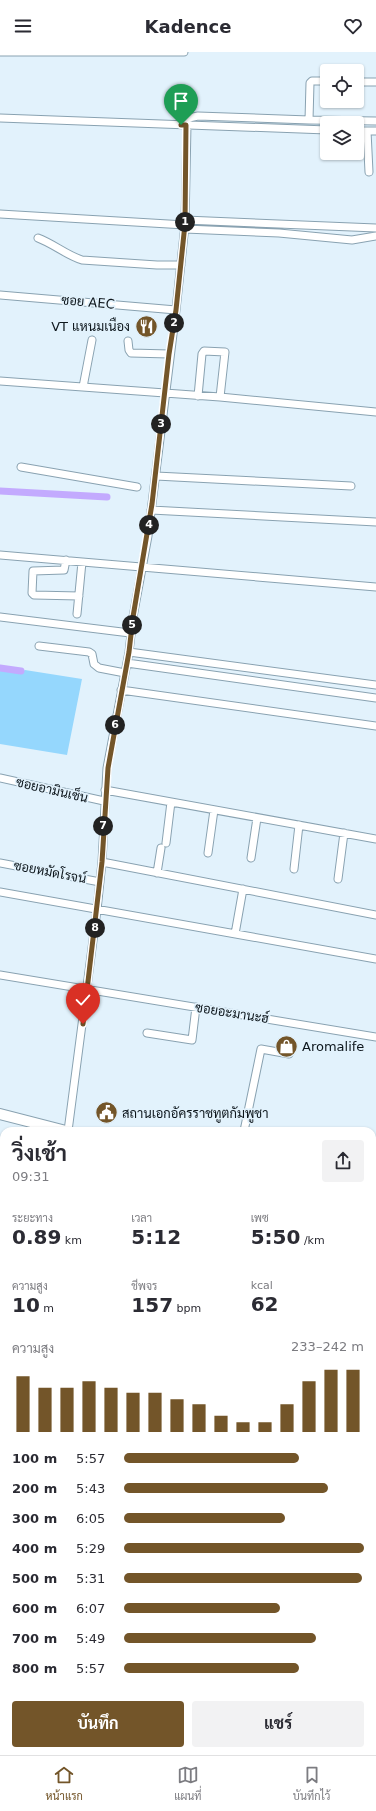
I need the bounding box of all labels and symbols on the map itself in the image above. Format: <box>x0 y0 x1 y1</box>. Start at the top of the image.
pin <box>164 84 198 125</box>
pin: 1 <box>175 212 195 232</box>
street label: ซอย AEC <box>61 292 115 312</box>
restaurant icon: VT แหนมเนือง <box>133 313 159 339</box>
pin: 2 <box>164 313 184 333</box>
place label: VT แหนมเนือง <box>51 317 130 334</box>
pin: 3 <box>151 414 171 434</box>
pin: 4 <box>139 515 159 535</box>
pin: 5 <box>122 615 142 635</box>
pin: 6 <box>105 715 125 735</box>
street label: ซอยอามินเซ็น <box>14 772 90 806</box>
pin: 7 <box>93 816 113 836</box>
street label: ซอยหมัดโรจน์ <box>12 856 88 886</box>
pin: 8 <box>85 918 105 938</box>
pin <box>66 983 100 1024</box>
street label: ซอยอะมานะฮ์ <box>194 998 270 1026</box>
shop icon: Aromalife <box>274 1033 300 1059</box>
place label: Aromalife <box>302 1039 364 1054</box>
public building icon: สถานเอกอัครราชทูตกัมพูชา <box>93 1100 119 1126</box>
place label: สถานเอกอัครราชทูตกัมพูชา <box>122 1106 269 1123</box>

